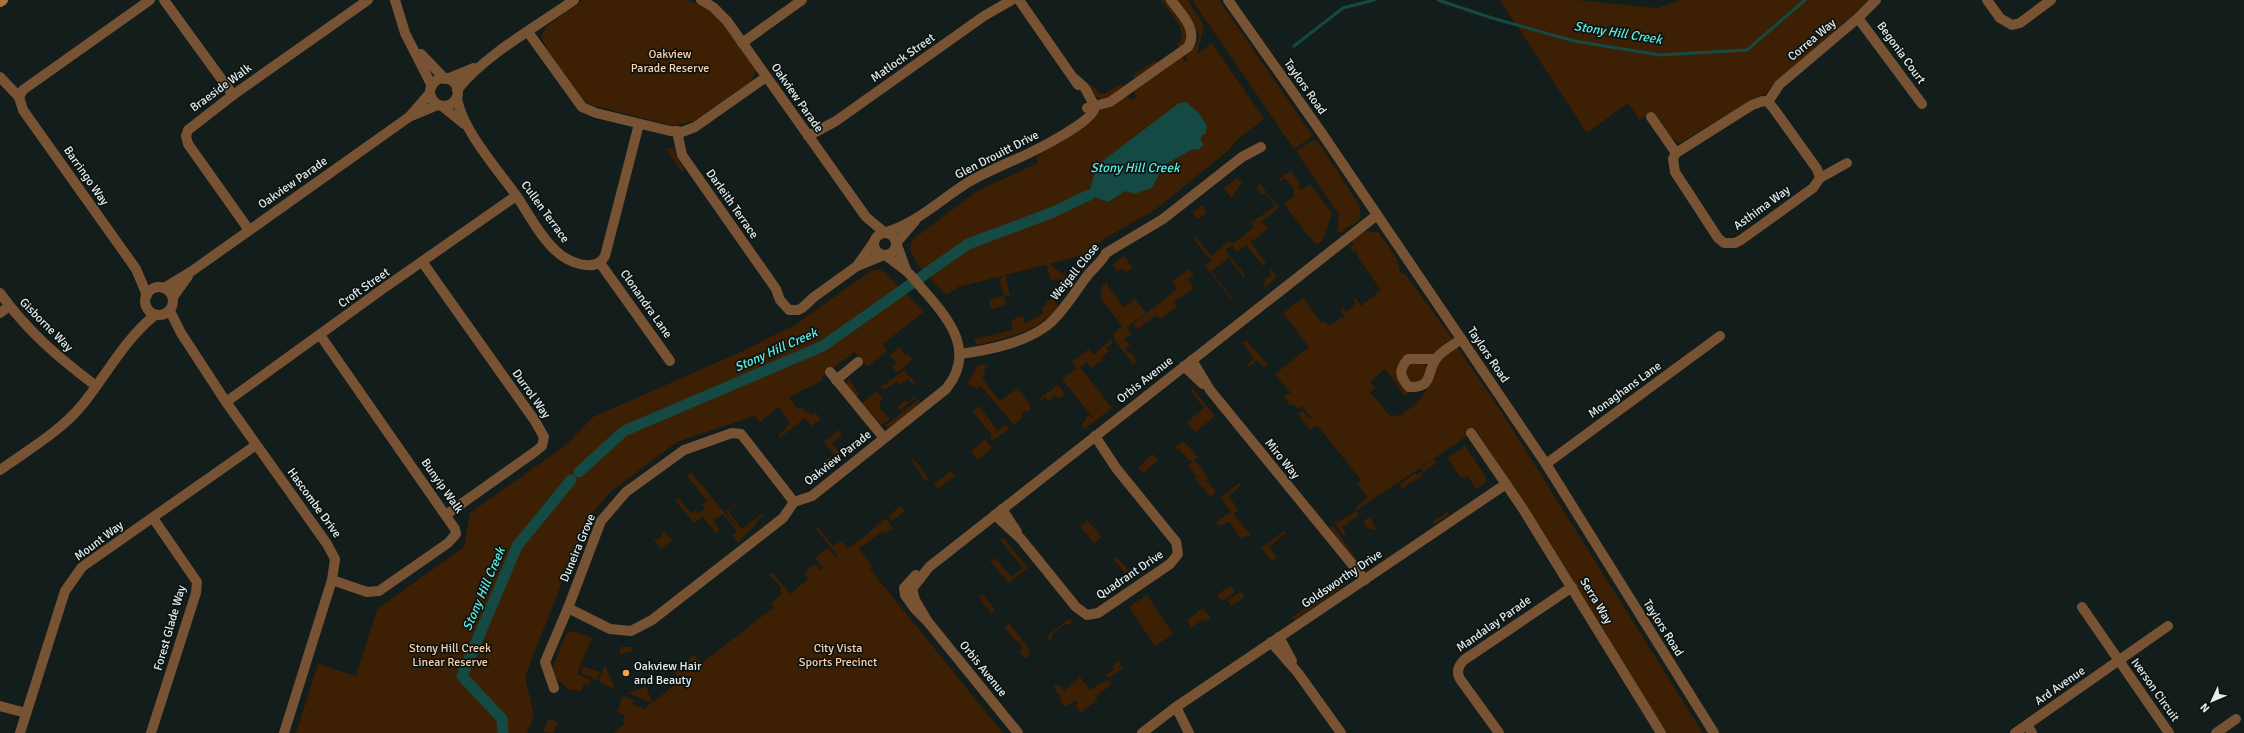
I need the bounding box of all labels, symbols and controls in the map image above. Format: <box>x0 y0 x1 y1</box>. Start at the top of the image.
street label: Correa Way <box>1785 15 1839 64</box>
water label: Stony Hill Creek <box>1573 18 1665 48</box>
street label: Begonia Court <box>1873 19 1929 87</box>
street label: Matlock Street <box>868 30 938 86</box>
park label: Oakview Parade Reserve <box>631 47 709 76</box>
street label: Taylors Road <box>1280 56 1330 118</box>
street label: Braeside Walk <box>187 61 255 115</box>
street label: Oakview Parade <box>768 61 826 135</box>
street label: Glen Drouitt Drive <box>953 127 1041 183</box>
street label: Barringo Way <box>60 144 112 209</box>
street label: Oakview Parade <box>256 154 330 212</box>
water label: Stony Hill Creek <box>1091 160 1181 176</box>
street label: Darleith Terrace <box>703 166 761 242</box>
street label: Cullen Terrace <box>517 178 573 246</box>
street label: Asthima Way <box>1731 182 1793 234</box>
street label: Weigall Close <box>1047 240 1103 304</box>
street label: Croft Street <box>335 265 393 311</box>
street label: Clonandra Lane <box>617 267 675 341</box>
street label: Gisborne Way <box>16 295 76 355</box>
water label: Stony Hill Creek <box>732 324 821 375</box>
street label: Taylors Road <box>1464 324 1512 386</box>
street label: Orbis Avenue <box>1114 353 1176 407</box>
street label: Monaghans Lane <box>1586 358 1664 422</box>
street label: Durrol Way <box>509 366 554 422</box>
street label: Oakview Parade <box>801 427 875 489</box>
street label: Miro Way <box>1261 436 1303 482</box>
street label: Bunyip Walk <box>418 456 466 516</box>
street label: Hascombe Drive <box>284 465 344 541</box>
street label: Duneira Grove <box>557 512 599 584</box>
street label: Mount Way <box>72 518 127 564</box>
water label: Stony Hill Creek <box>459 544 509 633</box>
street label: Goldsworthy Drive <box>1299 546 1385 612</box>
street label: Quadrant Drive <box>1094 547 1166 603</box>
street label: Serra Way <box>1576 575 1616 627</box>
street label: Forest Glade Way <box>151 583 189 672</box>
street label: Mandalay Parade <box>1454 593 1534 655</box>
street label: Taylors Road <box>1640 597 1686 659</box>
street label: Orbis Avenue <box>956 638 1010 700</box>
park label: Stony Hill Creek Linear Reserve <box>409 641 491 670</box>
park label: City Vista Sports Precinct <box>799 641 877 670</box>
street label: Iverson Circuit <box>2128 655 2182 725</box>
place label: Oakview Hair and Beauty <box>634 659 702 688</box>
street label: Ard Avenue <box>2032 663 2088 709</box>
marker: Oakview Hair and Beauty <box>621 668 631 678</box>
north arrow <box>2192 681 2232 721</box>
text: N <box>2198 700 2213 715</box>

